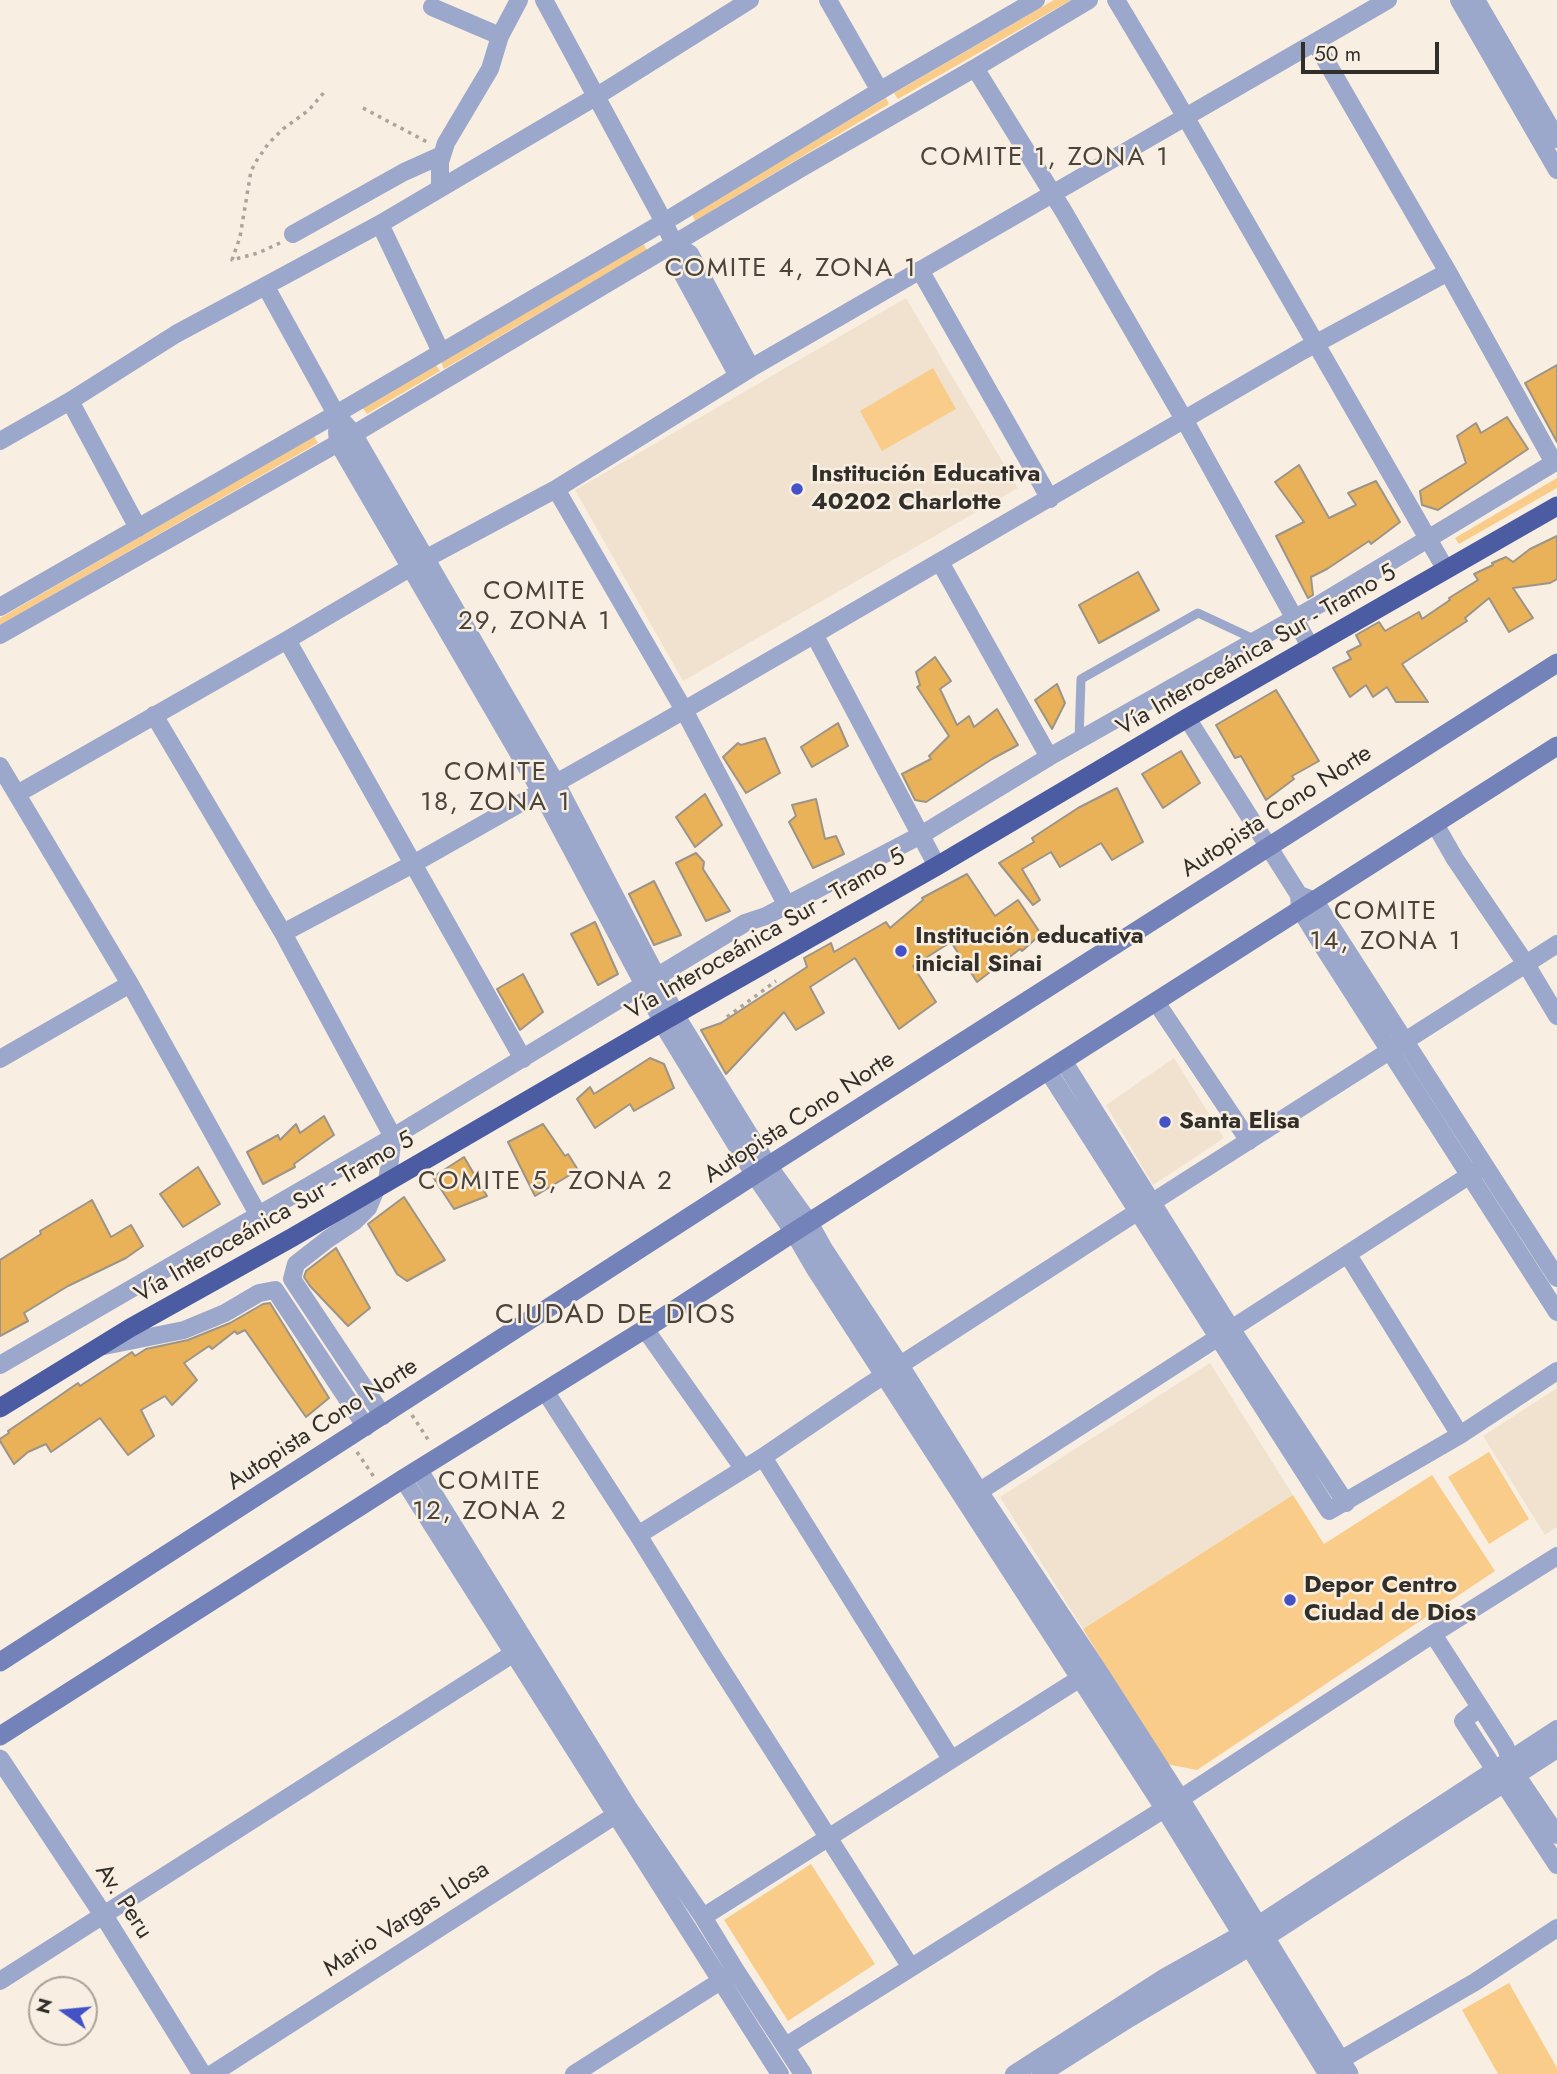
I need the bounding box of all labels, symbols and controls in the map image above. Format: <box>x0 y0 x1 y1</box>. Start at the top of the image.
scale bar <box>1305 28 1443 72</box>
text: 50 m <box>1314 39 1361 69</box>
district label: COMITE 1, ZONA 1 <box>922 143 1168 175</box>
district label: COMITE 4, ZONA 1 <box>666 254 916 286</box>
place label: Institución Educativa 40202 Charlotte <box>811 461 1040 517</box>
marker: Institución Educativa 40202 Charlotte <box>789 481 805 497</box>
street label: Vía Interoceánica Sur - Tramo 5 <box>1112 559 1402 743</box>
district label: COMITE 29, ZONA 1 <box>459 577 611 638</box>
street label: Autopista Cono Norte <box>1176 740 1378 884</box>
district label: COMITE 18, ZONA 1 <box>421 758 571 820</box>
street label: Vía Interoceánica Sur - Tramo 5 <box>621 843 911 1027</box>
district label: COMITE 14, ZONA 1 <box>1311 897 1461 958</box>
place label: Institución educativa inicial Sinai <box>915 923 1144 979</box>
marker: Institución educativa inicial Sinai <box>893 943 909 959</box>
street label: Autopista Cono Norte <box>699 1046 901 1190</box>
place label: Santa Elisa <box>1179 1108 1300 1136</box>
marker: Santa Elisa <box>1157 1114 1173 1130</box>
street label: Vía Interoceánica Sur - Tramo 5 <box>130 1126 420 1310</box>
district label: COMITE 5, ZONA 2 <box>420 1167 672 1199</box>
district label: CIUDAD DE DIOS <box>497 1299 735 1333</box>
street label: Autopista Cono Norte <box>222 1353 424 1497</box>
district label: COMITE 12, ZONA 2 <box>413 1467 567 1528</box>
place label: Depor Centro Ciudad de Dios <box>1304 1572 1476 1628</box>
marker: Depor Centro Ciudad de Dios <box>1282 1592 1298 1608</box>
street label: Mario Vargas Llosa <box>319 1856 495 1984</box>
street label: Av. Peru <box>88 1859 158 1945</box>
north arrow <box>28 1976 98 2046</box>
text: N <box>29 1995 59 2017</box>

